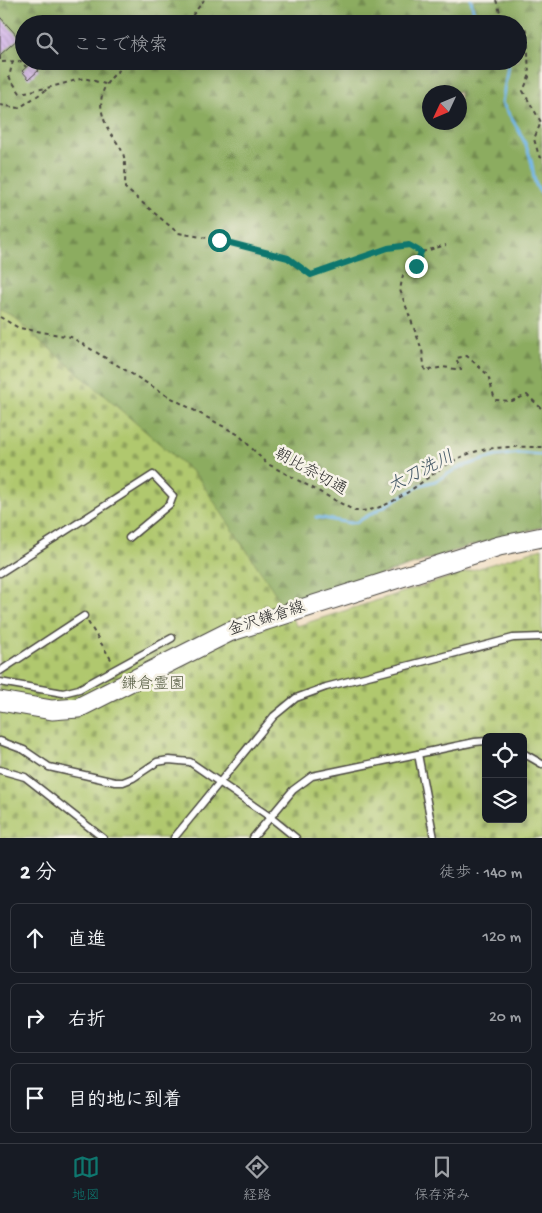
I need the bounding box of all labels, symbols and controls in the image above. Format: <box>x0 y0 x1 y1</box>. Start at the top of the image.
search box <box>15 15 527 70</box>
icon: search <box>33 29 61 57</box>
text: ここで検索 <box>73 35 168 58</box>
north arrow <box>422 85 467 130</box>
route start <box>208 229 231 252</box>
route end <box>405 255 428 278</box>
street label: 朝比奈切通 <box>270 444 351 501</box>
water label: 太刀洗川 <box>384 446 458 499</box>
street label: 金沢鎌倉線 <box>225 597 308 641</box>
park label: 鎌倉霊園 <box>121 674 185 695</box>
map controls <box>482 733 527 823</box>
button: locate <box>482 733 527 778</box>
button: layers <box>482 778 527 823</box>
text: 2 分 <box>20 862 56 887</box>
text: 徒歩 · 140 m <box>439 865 522 884</box>
icon: ahead <box>21 924 49 952</box>
text: 120 m <box>482 929 521 948</box>
text: 直進 <box>68 930 106 953</box>
icon: right <box>21 1004 49 1032</box>
text: 20 m <box>489 1009 521 1028</box>
text: 右折 <box>68 1010 106 1033</box>
icon: arrive <box>21 1084 49 1112</box>
text: 目的地に到着 <box>68 1090 182 1113</box>
tab: 地図 <box>72 1153 100 1205</box>
tab: 経路 <box>243 1153 271 1205</box>
tab: 保存済み <box>414 1153 470 1205</box>

